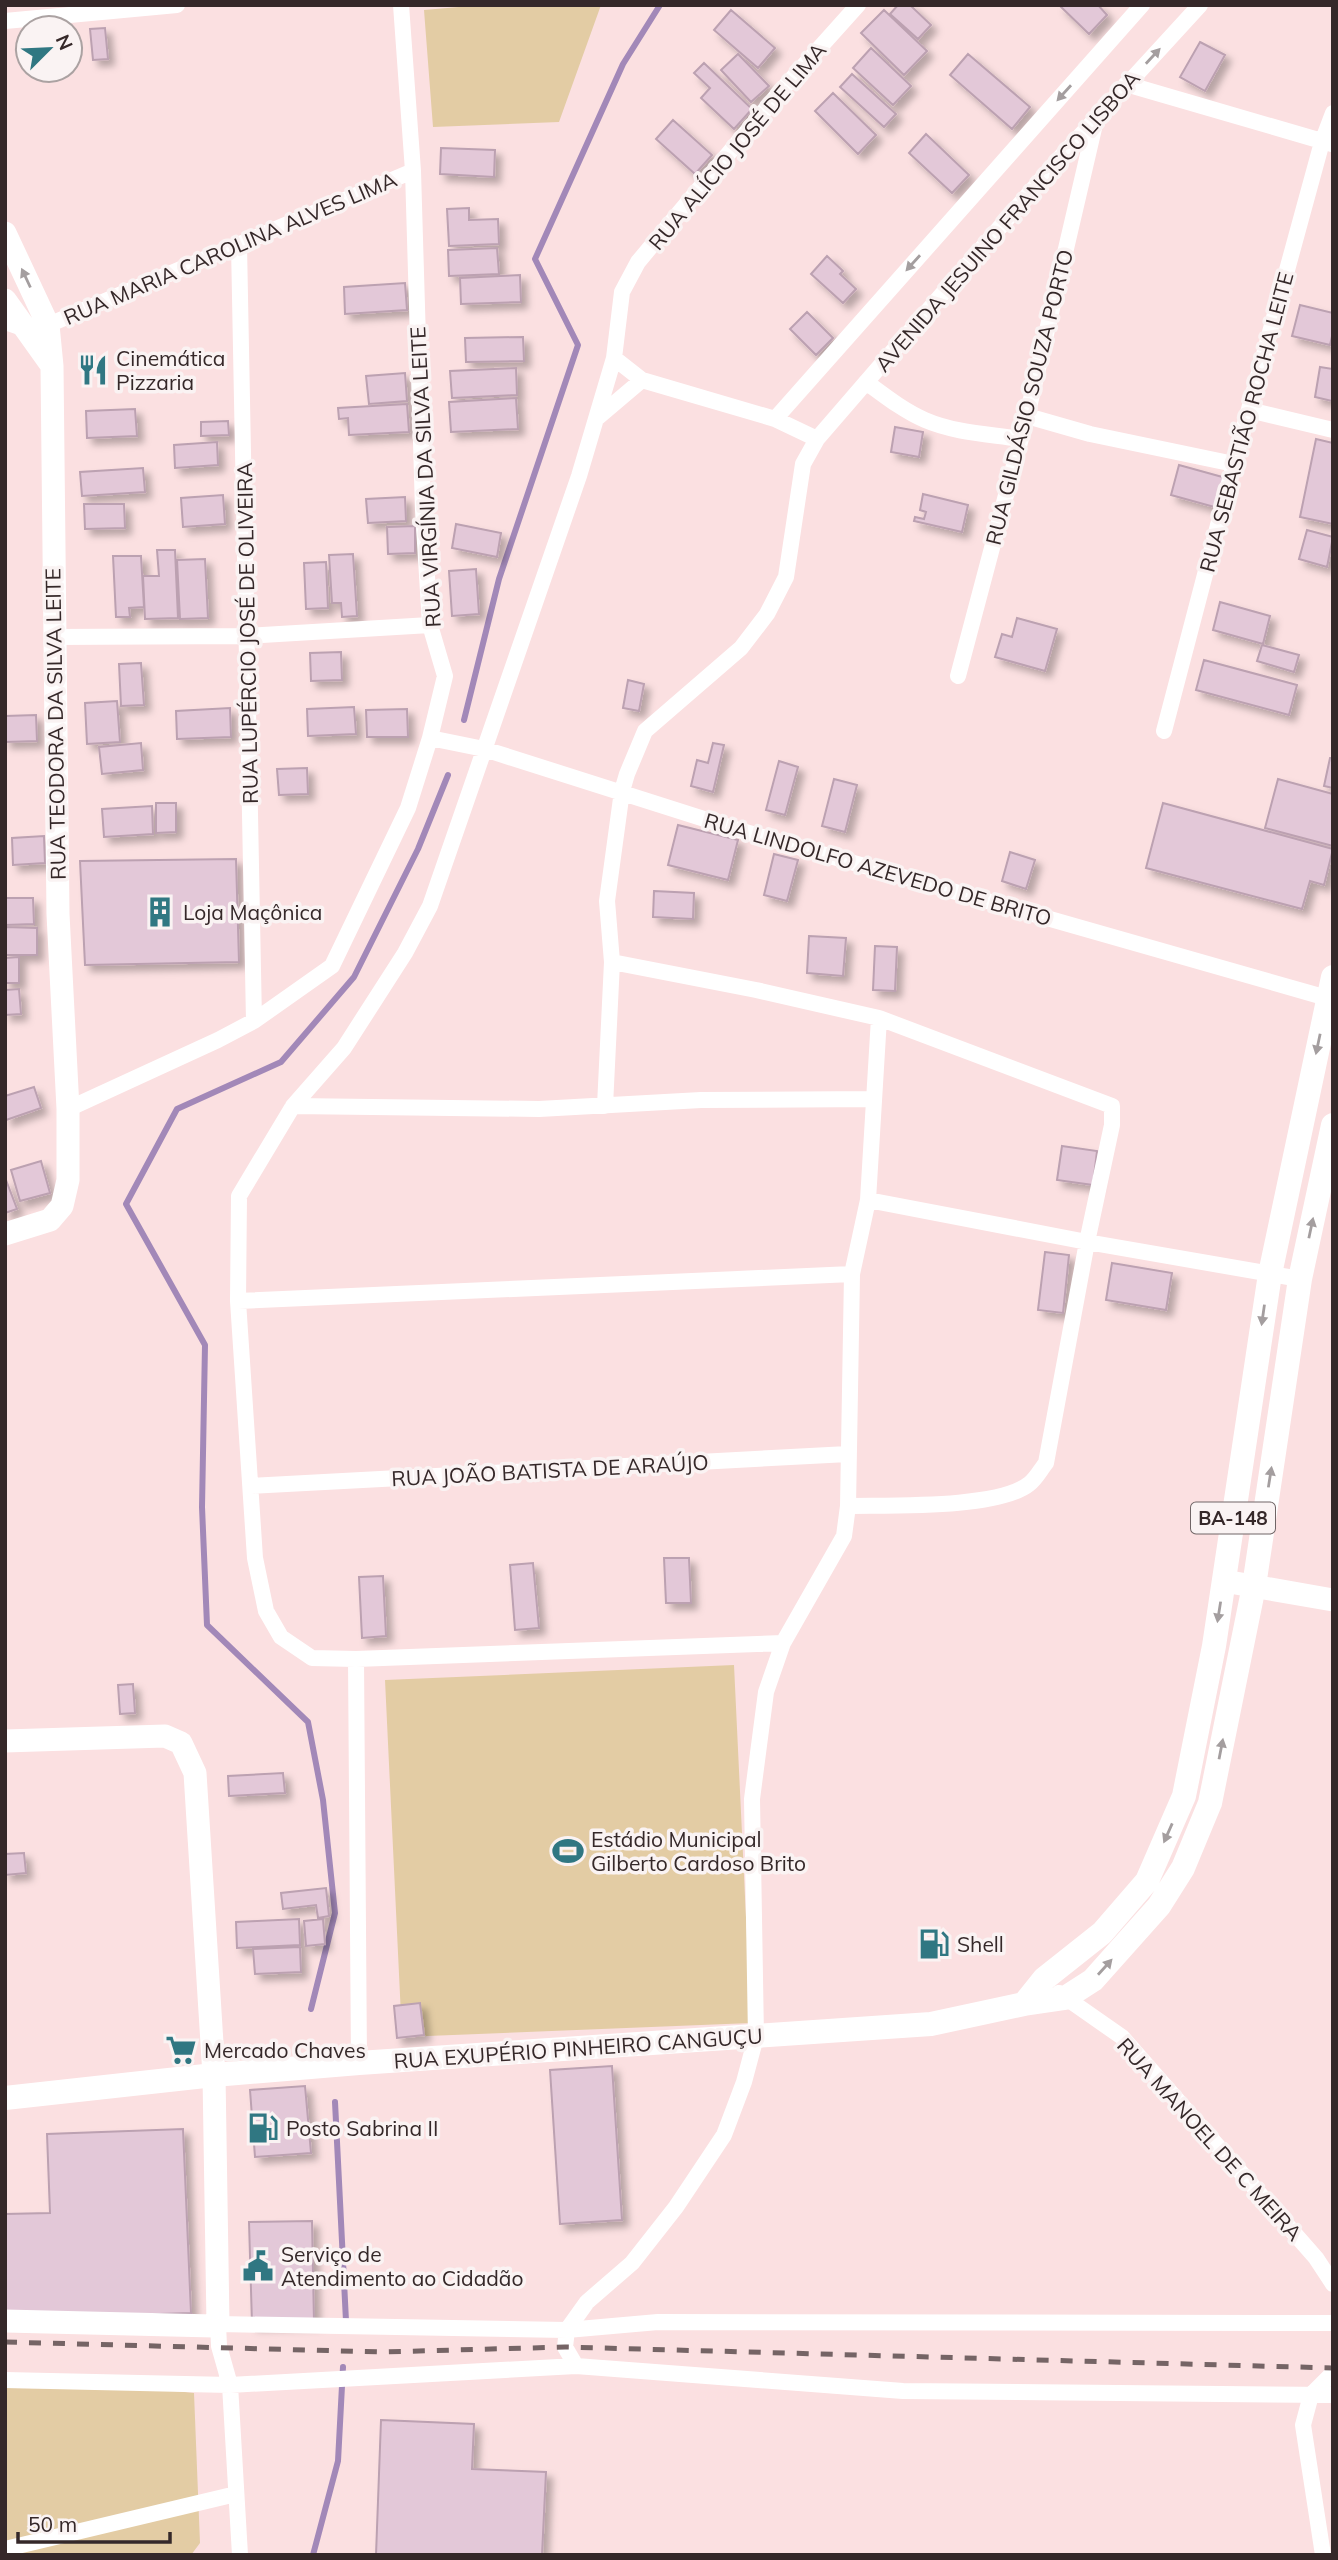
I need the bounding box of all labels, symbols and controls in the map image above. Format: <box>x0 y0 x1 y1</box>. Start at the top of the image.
north arrow <box>14 14 84 84</box>
text: N <box>51 31 78 54</box>
street label: RUA ALÍCIO JOSÉ DE LIMA <box>643 37 832 255</box>
one-way arrow <box>1144 48 1160 65</box>
street label: AVENIDA JESUINO FRANCISCO LISBOA <box>869 65 1145 377</box>
one-way arrow <box>1056 84 1072 102</box>
street label: RUA MARIA CAROLINA ALVES LIMA <box>60 166 401 330</box>
street label: RUA GILDÁSIO SOUZA PORTO <box>980 247 1078 547</box>
one-way arrow <box>905 254 921 272</box>
one-way arrow <box>20 268 32 288</box>
street label: RUA SEBASTIÃO ROCHA LEITE <box>1193 269 1299 575</box>
street label: RUA VIRGÍNIA DA SILVA LEITE <box>404 326 446 628</box>
place label: Cinemática Pizzaria <box>116 345 225 395</box>
restaurant icon: Cinemática Pizzaria <box>76 353 110 387</box>
street label: RUA LUPÉRCIO JOSÉ DE OLIVEIRA <box>231 461 263 804</box>
street label: RUA TEODORA DA SILVA LEITE <box>39 568 71 880</box>
street label: RUA LINDOLFO AZEVEDO DE BRITO <box>701 807 1055 931</box>
building icon: Loja Maçônica <box>143 895 177 929</box>
place label: Loja Maçônica <box>183 899 322 925</box>
one-way arrow <box>1312 1033 1323 1055</box>
one-way arrow <box>1305 1217 1316 1239</box>
one-way arrow <box>1258 1304 1269 1326</box>
street label: RUA JOÃO BATISTA DE ARAÚJO <box>391 1449 709 1491</box>
one-way arrow <box>1265 1465 1276 1487</box>
road number: BA-148 <box>1191 1502 1275 1534</box>
one-way arrow <box>1213 1601 1224 1623</box>
one-way arrow <box>1216 1738 1227 1760</box>
one-way arrow <box>1162 1823 1174 1843</box>
place label: Estádio Municipal Gilberto Cardoso Brito <box>591 1826 806 1876</box>
sports icon: Estádio Municipal Gilberto Cardoso Brito <box>551 1834 585 1868</box>
fuel station icon: Shell <box>917 1927 951 1961</box>
place label: Shell <box>957 1931 1004 1957</box>
one-way arrow <box>1097 1958 1113 1976</box>
street label: RUA EXUPÉRIO PINHEIRO CANGUÇU <box>393 2022 763 2074</box>
street label: RUA MANOEL DE C MEIRA <box>1112 2032 1308 2246</box>
supermarket icon: Mercado Chaves <box>164 2033 198 2067</box>
place label: Mercado Chaves <box>204 2037 366 2063</box>
fuel station icon: Posto Sabrina II <box>246 2111 280 2145</box>
place label: Posto Sabrina II <box>286 2115 438 2141</box>
place label: Serviço de Atendimento ao Cidadão <box>281 2241 523 2291</box>
public building icon: Serviço de Atendimento ao Cidadão <box>241 2249 275 2283</box>
scale bar <box>18 2500 170 2544</box>
text: 50 m <box>28 2511 77 2537</box>

